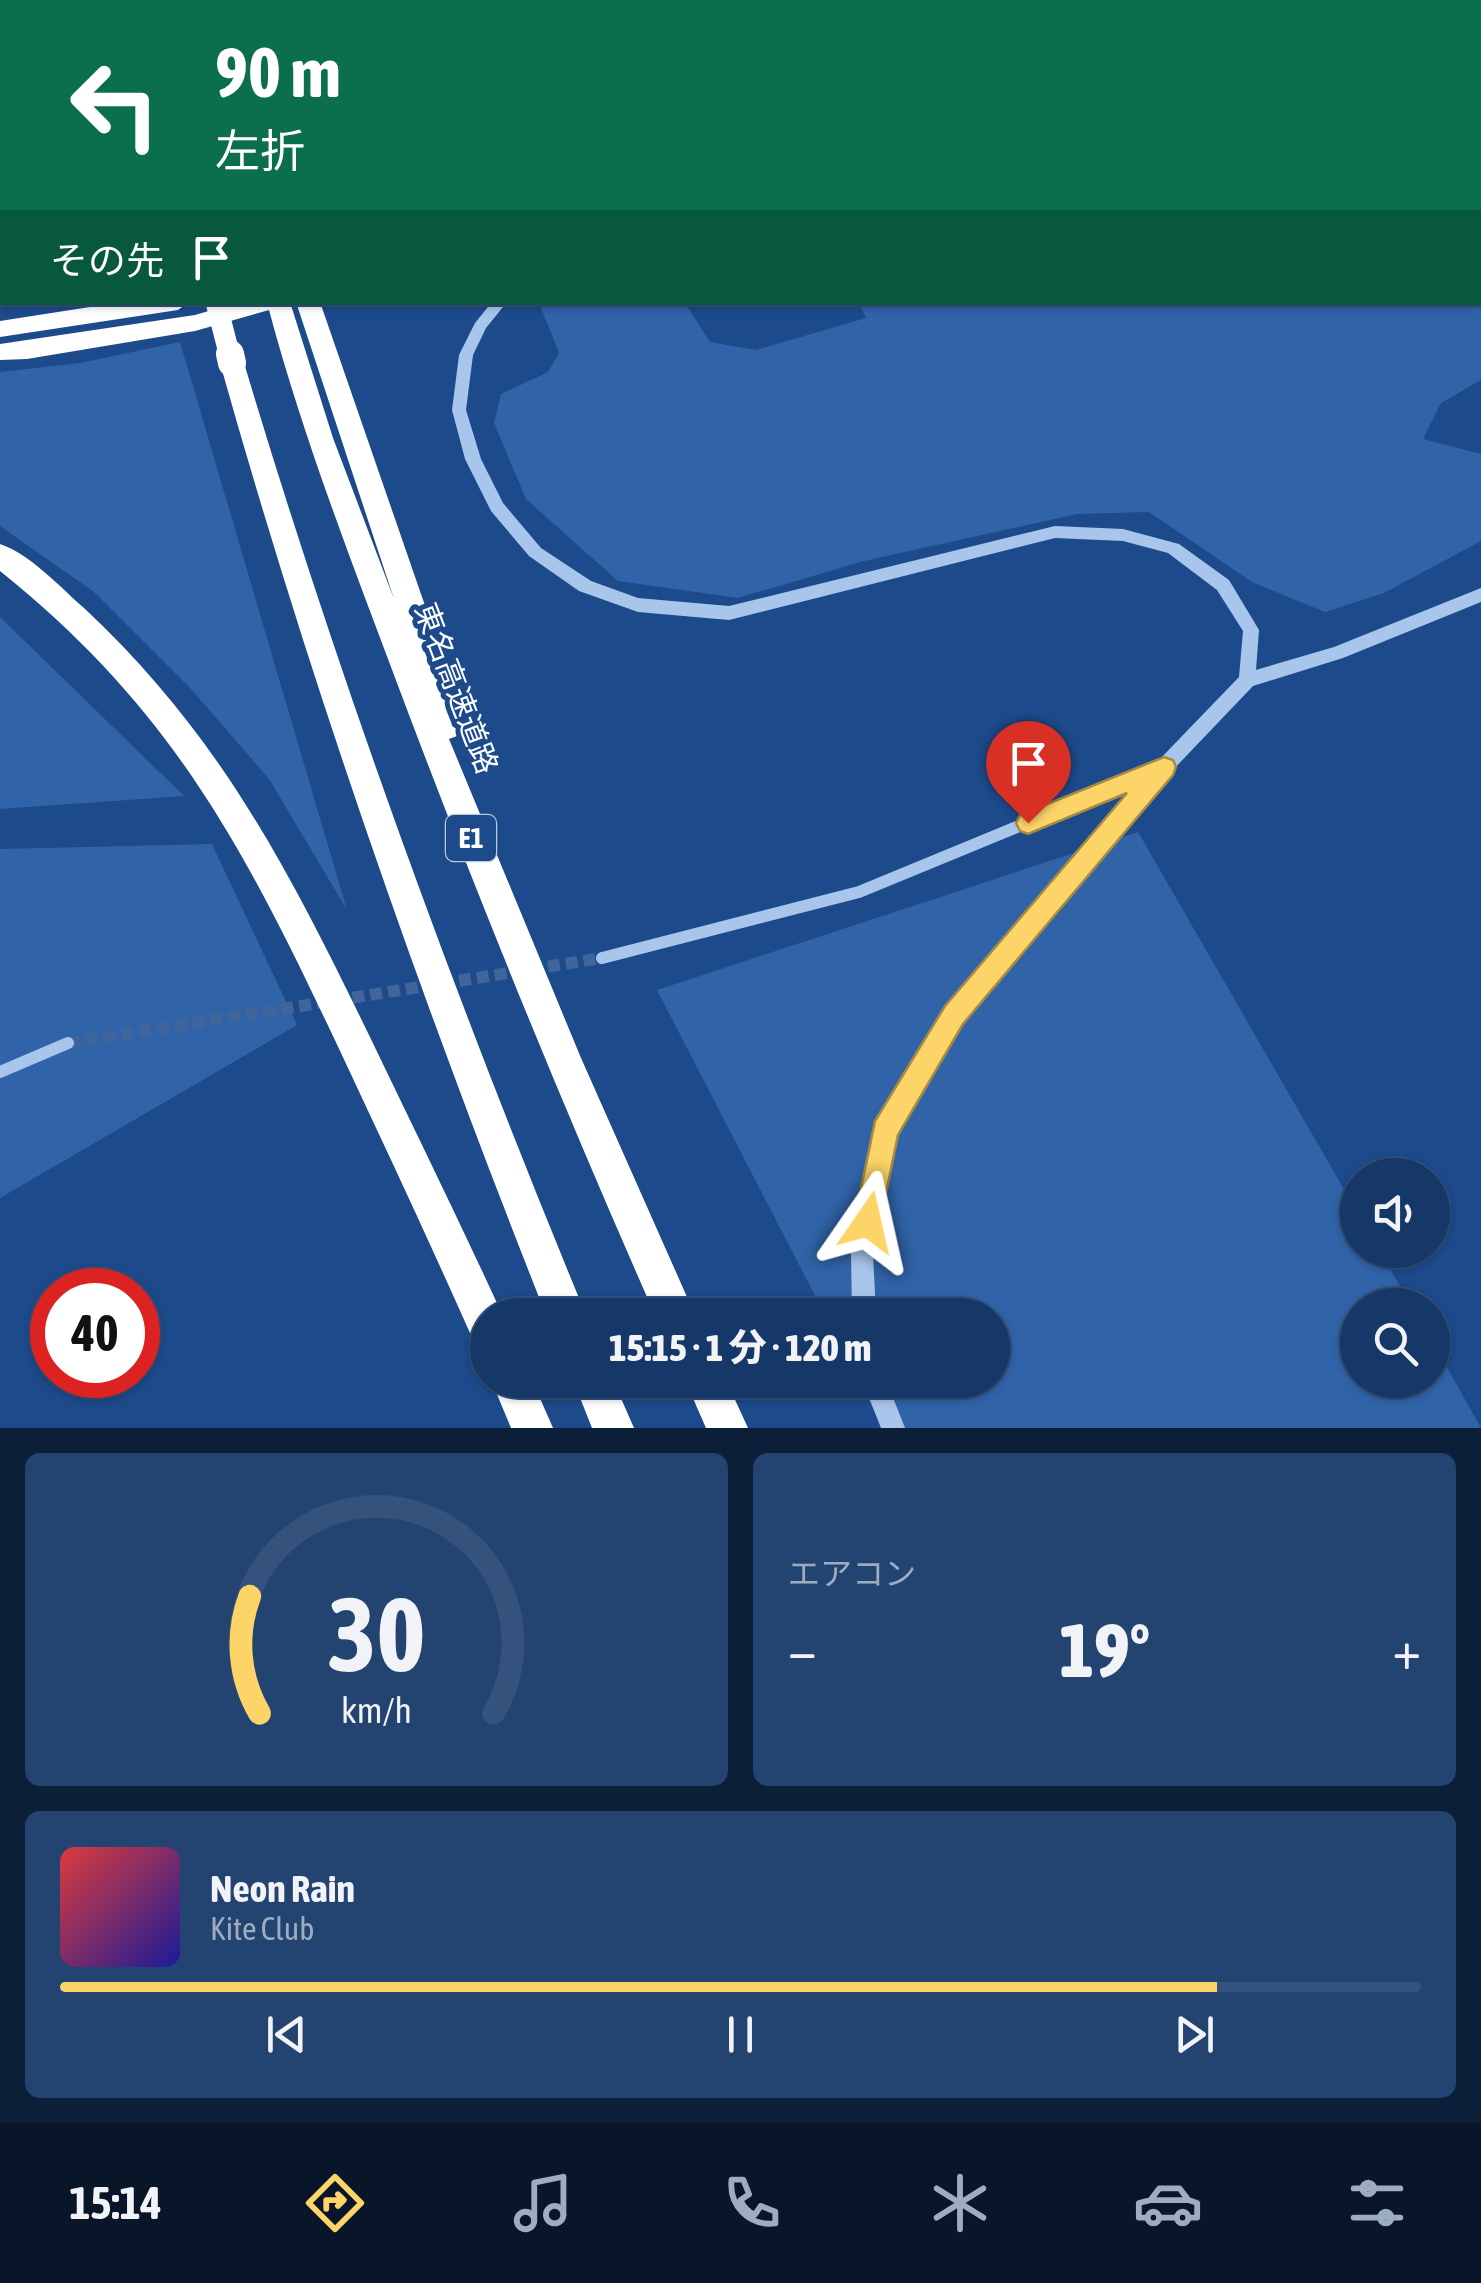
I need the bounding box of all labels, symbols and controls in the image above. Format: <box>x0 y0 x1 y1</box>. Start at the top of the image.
text: 90 m <box>215 32 341 112</box>
icon: left <box>50 40 180 170</box>
text: 左折 <box>215 125 305 177</box>
icon: arrive <box>184 230 239 285</box>
text: その先 <box>50 239 164 282</box>
street label: 東名高速道路 <box>409 598 505 778</box>
pin <box>986 721 1071 824</box>
icon: arrive <box>1001 736 1056 791</box>
road number: E1 <box>446 815 496 861</box>
map controls <box>1340 1158 1450 1398</box>
button: sound <box>1340 1158 1450 1268</box>
position arrow <box>816 1170 920 1274</box>
speed limit sign: 40 <box>30 1268 160 1398</box>
button: search <box>1340 1288 1450 1398</box>
text: 15:15 · 1 分 · 120 m <box>609 1326 871 1369</box>
text: エアコン <box>788 1555 916 1592</box>
text: 30 <box>328 1574 425 1693</box>
text: 19° <box>1059 1607 1150 1693</box>
text: − <box>788 1618 817 1681</box>
text: + <box>1392 1618 1421 1681</box>
text: km/h <box>341 1690 412 1731</box>
text: Neon Rain <box>210 1867 355 1910</box>
text: Kite Club <box>210 1910 314 1947</box>
icon: previous <box>259 2007 314 2062</box>
icon: pause <box>713 2007 768 2062</box>
icon: next <box>1167 2007 1222 2062</box>
icon: directions <box>300 2168 370 2238</box>
icon: music <box>508 2168 578 2238</box>
icon: phone <box>717 2168 787 2238</box>
icon: climate <box>925 2168 995 2238</box>
icon: car <box>1133 2168 1203 2238</box>
icon: filters <box>1342 2168 1412 2238</box>
text: 15:14 <box>69 2177 162 2229</box>

